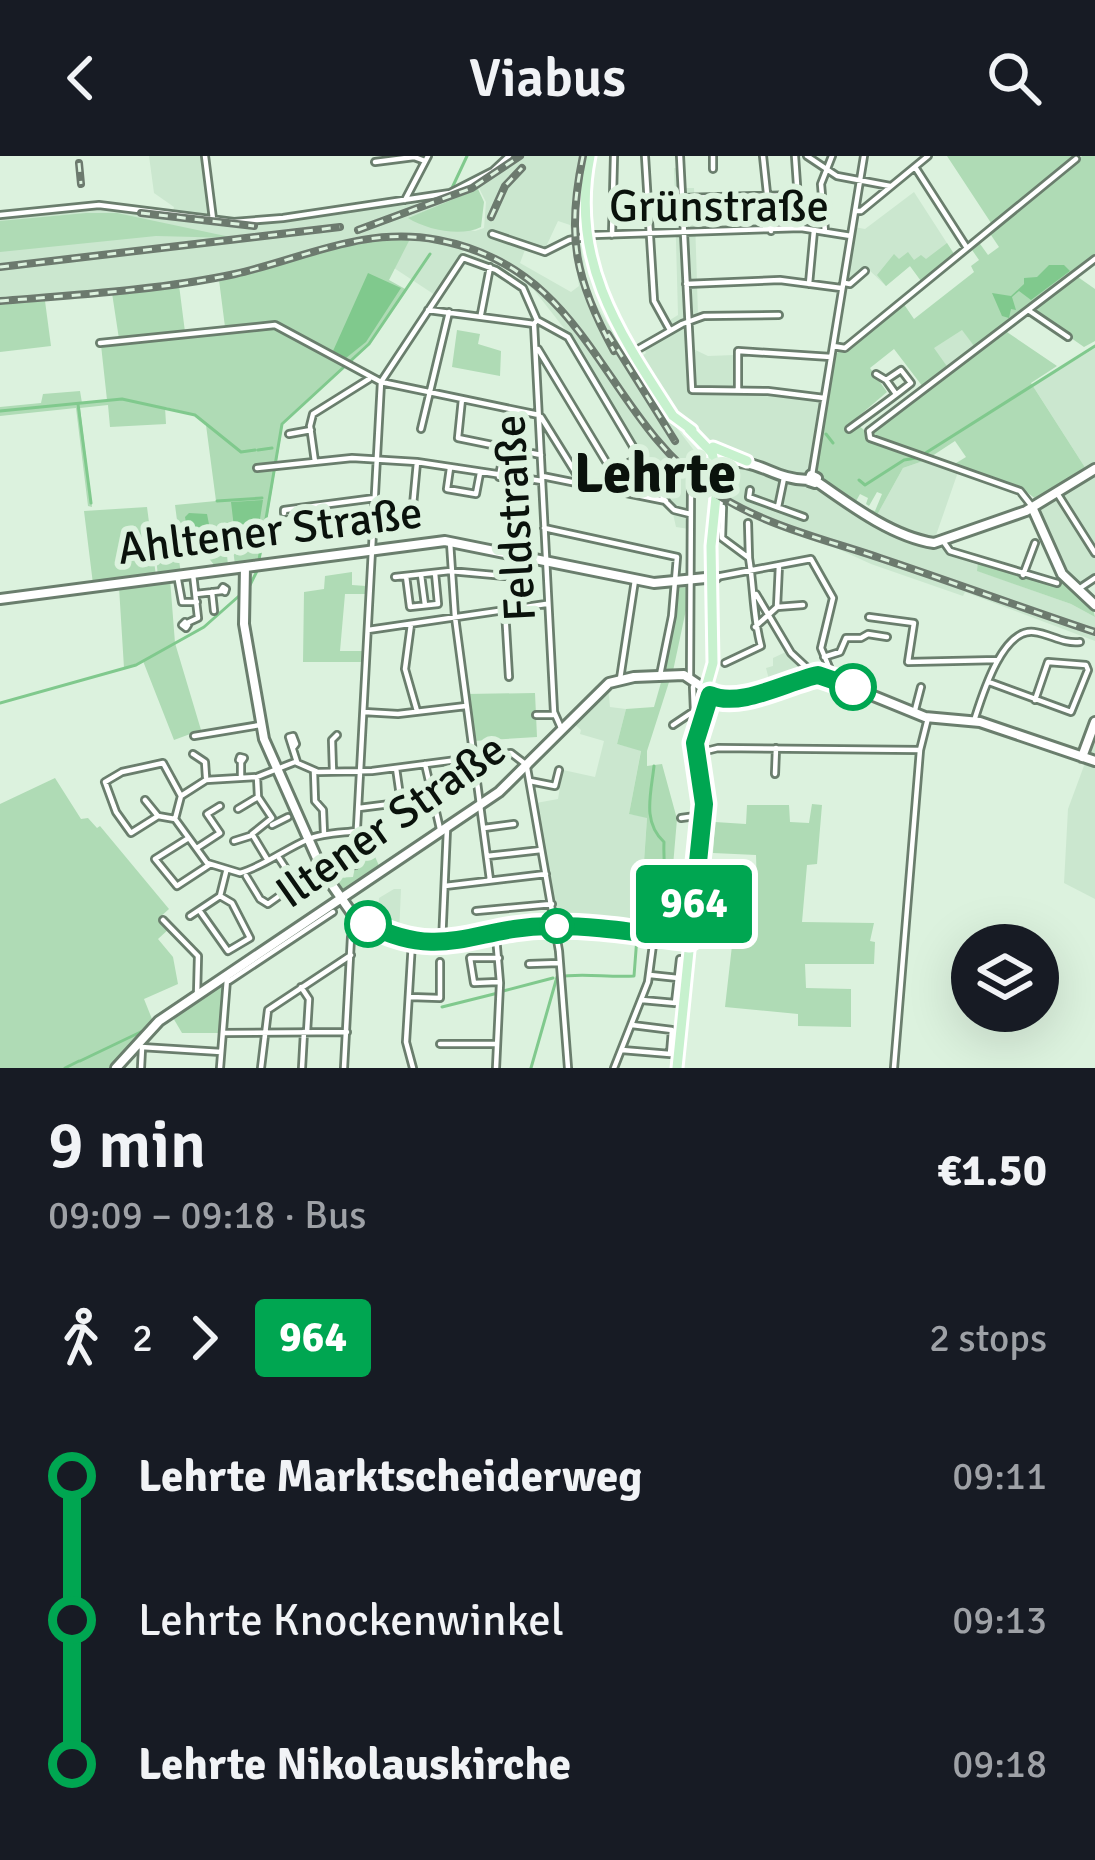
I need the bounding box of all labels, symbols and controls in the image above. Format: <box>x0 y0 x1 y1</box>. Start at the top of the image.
icon: back <box>48 45 114 111</box>
text: Viabus <box>469 45 626 112</box>
icon: search <box>981 45 1047 111</box>
street label: Grünstraße <box>609 179 829 234</box>
street label: Feldstraße <box>482 413 548 623</box>
district label: Lehrte <box>574 438 736 509</box>
street label: Ahltener Straße <box>115 485 425 577</box>
unlabelled marker <box>831 665 875 709</box>
street label: Iltener Straße <box>266 722 516 920</box>
line badge: 964 <box>625 865 763 943</box>
text: 964 <box>660 878 728 929</box>
unlabelled marker <box>346 902 390 946</box>
unlabelled marker <box>541 910 573 942</box>
map controls <box>951 924 1059 1032</box>
button: layers <box>951 924 1059 1032</box>
text: 9 min <box>48 1105 206 1186</box>
text: €1.50 <box>937 1143 1047 1198</box>
text: 09:09 – 09:18 · Bus <box>48 1191 366 1239</box>
icon: walk <box>48 1305 114 1371</box>
icon: forward <box>171 1305 237 1371</box>
text: 964 <box>279 1312 347 1363</box>
text: 2 <box>132 1314 153 1362</box>
text: 2 stops <box>929 1314 1047 1362</box>
text: Lehrte Marktscheiderweg <box>138 1449 642 1504</box>
text: 09:11 <box>952 1452 1047 1500</box>
text: Lehrte Knockenwinkel <box>138 1593 564 1648</box>
text: 09:13 <box>952 1596 1047 1644</box>
text: Lehrte Nikolauskirche <box>138 1737 571 1792</box>
text: 09:18 <box>952 1740 1047 1788</box>

